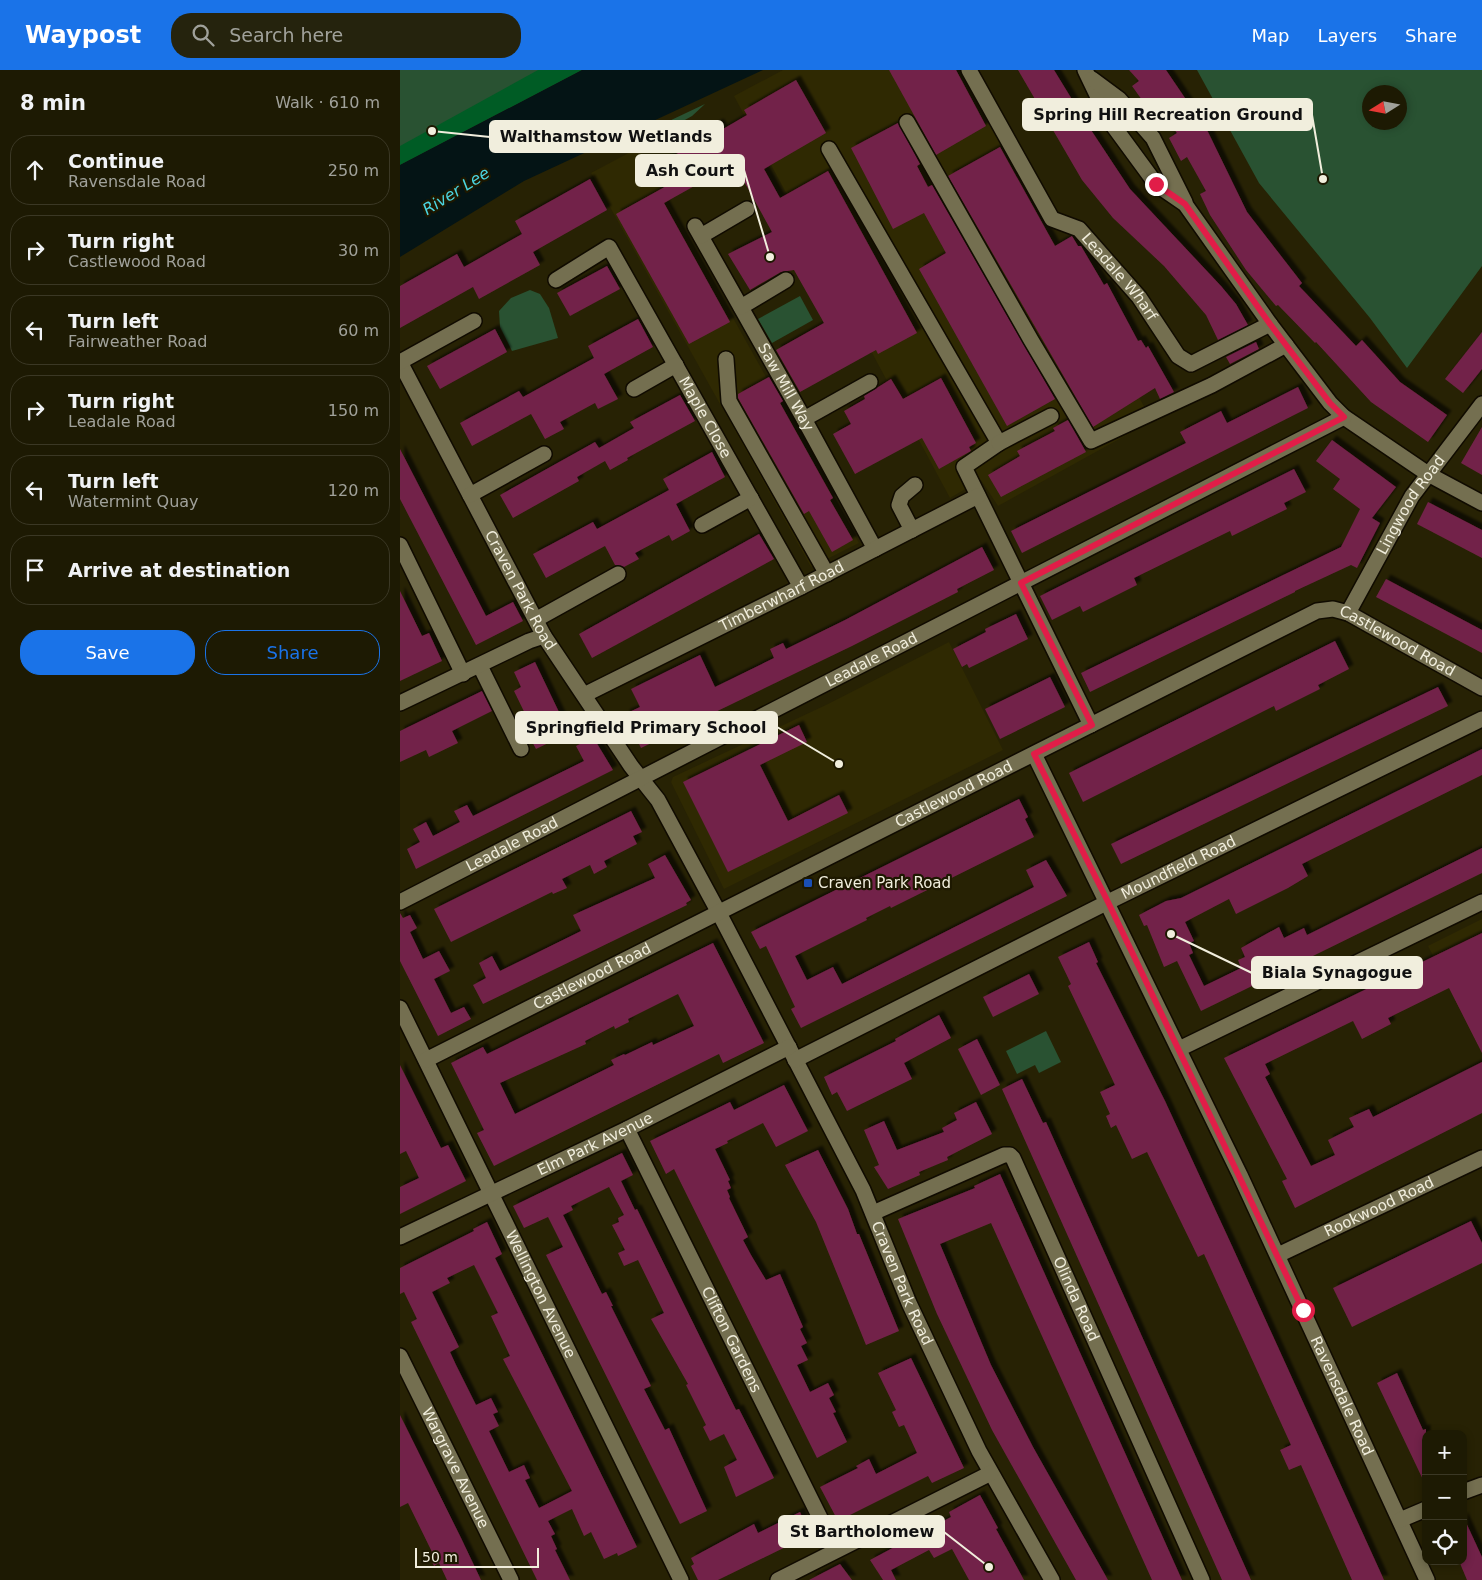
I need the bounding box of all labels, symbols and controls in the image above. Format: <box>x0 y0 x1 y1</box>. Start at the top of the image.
search box <box>171 13 521 58</box>
text: Waypost <box>25 21 141 49</box>
icon: search <box>189 21 217 49</box>
text: Search here <box>229 24 343 46</box>
text: Map <box>1251 25 1289 46</box>
text: Layers <box>1317 25 1377 46</box>
text: Share <box>1405 25 1457 46</box>
north arrow <box>1362 85 1407 130</box>
text: 8 min <box>20 91 86 115</box>
text: Walk · 610 m <box>275 93 380 112</box>
callout: Spring Hill Recreation Ground <box>1023 99 1312 130</box>
text: Spring Hill Recreation Ground <box>1033 105 1303 124</box>
callout: Walthamstow Wetlands <box>490 121 723 152</box>
text: Walthamstow Wetlands <box>500 127 712 146</box>
text: Continue <box>68 150 164 172</box>
callout: Ash Court <box>636 155 744 186</box>
icon: ahead <box>21 156 49 184</box>
text: 250 m <box>328 161 379 180</box>
text: Ash Court <box>646 161 735 180</box>
water label: River Lee <box>419 163 493 219</box>
text: Ravensdale Road <box>68 172 206 191</box>
route end <box>1145 173 1168 196</box>
street label: Leadale Wharf <box>1078 229 1161 324</box>
text: Turn right <box>68 230 174 252</box>
icon: right <box>21 236 49 264</box>
text: 30 m <box>338 241 379 260</box>
text: Castlewood Road <box>68 252 206 271</box>
text: Turn left <box>68 310 159 332</box>
icon: left <box>21 316 49 344</box>
text: 60 m <box>338 321 379 340</box>
text: Fairweather Road <box>68 332 207 351</box>
street label: Saw Mill Way <box>754 340 818 434</box>
street label: Maple Close <box>675 373 735 461</box>
text: Turn right <box>68 390 174 412</box>
icon: right <box>21 396 49 424</box>
text: 150 m <box>328 401 379 420</box>
text: Leadale Road <box>68 412 176 431</box>
street label: Lingwood Road <box>1373 452 1449 558</box>
text: Turn left <box>68 470 159 492</box>
icon: left <box>21 476 49 504</box>
text: 120 m <box>328 481 379 500</box>
text: Watermint Quay <box>68 492 199 511</box>
street label: Craven Park Road <box>481 527 560 654</box>
icon: arrive <box>21 556 49 584</box>
street label: Timberwharf Road <box>715 557 847 636</box>
text: Arrive at destination <box>68 559 290 581</box>
street label: Castlewood Road <box>1338 602 1458 680</box>
street label: Leadale Road <box>822 629 921 691</box>
button: Save <box>20 630 195 675</box>
button: Share <box>205 630 380 675</box>
callout: Springfield Primary School <box>516 712 777 743</box>
text: Springfield Primary School <box>526 718 766 737</box>
street label: Castlewood Road <box>892 757 1016 831</box>
street label: Leadale Road <box>463 813 561 876</box>
street label: Moundfield Road <box>1118 832 1239 903</box>
place label: Craven Park Road <box>818 874 951 892</box>
marker: Craven Park Road <box>802 877 814 889</box>
street label: Castlewood Road <box>530 939 654 1013</box>
callout: Biala Synagogue <box>1252 957 1422 988</box>
text: Biala Synagogue <box>1262 963 1412 982</box>
street label: Elm Park Avenue <box>534 1108 656 1179</box>
street label: Rookwood Road <box>1321 1173 1437 1241</box>
street label: Craven Park Road <box>868 1218 937 1348</box>
street label: Wellington Avenue <box>502 1228 580 1361</box>
street label: Olinda Road <box>1049 1254 1103 1344</box>
street label: Clifton Gardens <box>698 1284 765 1396</box>
route start <box>1292 1299 1315 1322</box>
street label: Ravensdale Road <box>1307 1333 1377 1458</box>
street label: Wargrave Avenue <box>418 1405 493 1531</box>
map controls <box>1422 1430 1467 1565</box>
button: + <box>1422 1430 1467 1475</box>
button: − <box>1422 1475 1467 1520</box>
callout: St Bartholomew <box>779 1516 944 1547</box>
button: locate <box>1422 1520 1467 1565</box>
text: St Bartholomew <box>790 1522 934 1541</box>
scale bar <box>415 1545 539 1568</box>
text: 50 m <box>422 1549 458 1565</box>

